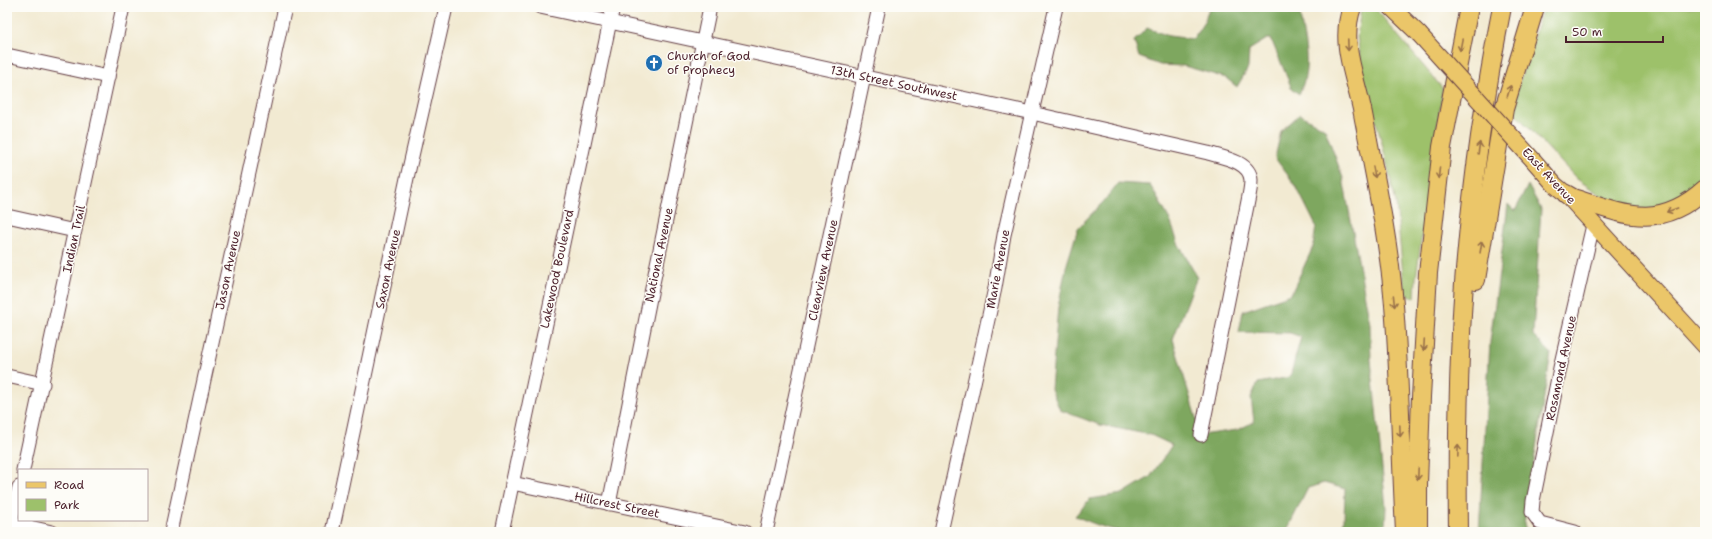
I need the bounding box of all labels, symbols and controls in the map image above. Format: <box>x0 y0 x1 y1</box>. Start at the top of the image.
scale bar <box>1566 18 1663 44</box>
text: 50 m <box>1572 24 1602 40</box>
one-way arrow <box>1344 38 1351 51</box>
one-way arrow <box>1457 38 1465 51</box>
place label: Church of God of Prophecy <box>667 48 751 78</box>
church icon: Church of God of Prophecy <box>644 53 664 73</box>
street label: 13th Street Southwest <box>829 62 959 104</box>
one-way arrow <box>1506 85 1513 98</box>
one-way arrow <box>1475 142 1483 155</box>
street label: East Avenue <box>1519 144 1580 208</box>
one-way arrow <box>1371 166 1379 179</box>
one-way arrow <box>1435 166 1443 179</box>
street label: Indian Trail <box>59 203 89 274</box>
street label: National Avenue <box>641 206 677 304</box>
one-way arrow <box>1666 207 1679 214</box>
street label: Lakewood Boulevard <box>537 208 578 330</box>
street label: Clearview Avenue <box>804 218 842 322</box>
street label: Saxon Avenue <box>372 227 404 310</box>
street label: Jason Avenue <box>212 228 244 311</box>
street label: Marie Avenue <box>982 228 1014 310</box>
one-way arrow <box>1477 241 1485 254</box>
one-way arrow <box>1390 294 1397 307</box>
street label: Rosamond Avenue <box>1542 314 1580 422</box>
one-way arrow <box>1420 338 1427 351</box>
one-way arrow <box>1396 424 1404 437</box>
one-way arrow <box>1454 445 1461 458</box>
one-way arrow <box>1414 467 1422 480</box>
legend <box>18 469 148 521</box>
text: Road <box>54 477 85 493</box>
street label: Hillcrest Street <box>573 488 661 522</box>
text: Park <box>54 497 80 513</box>

